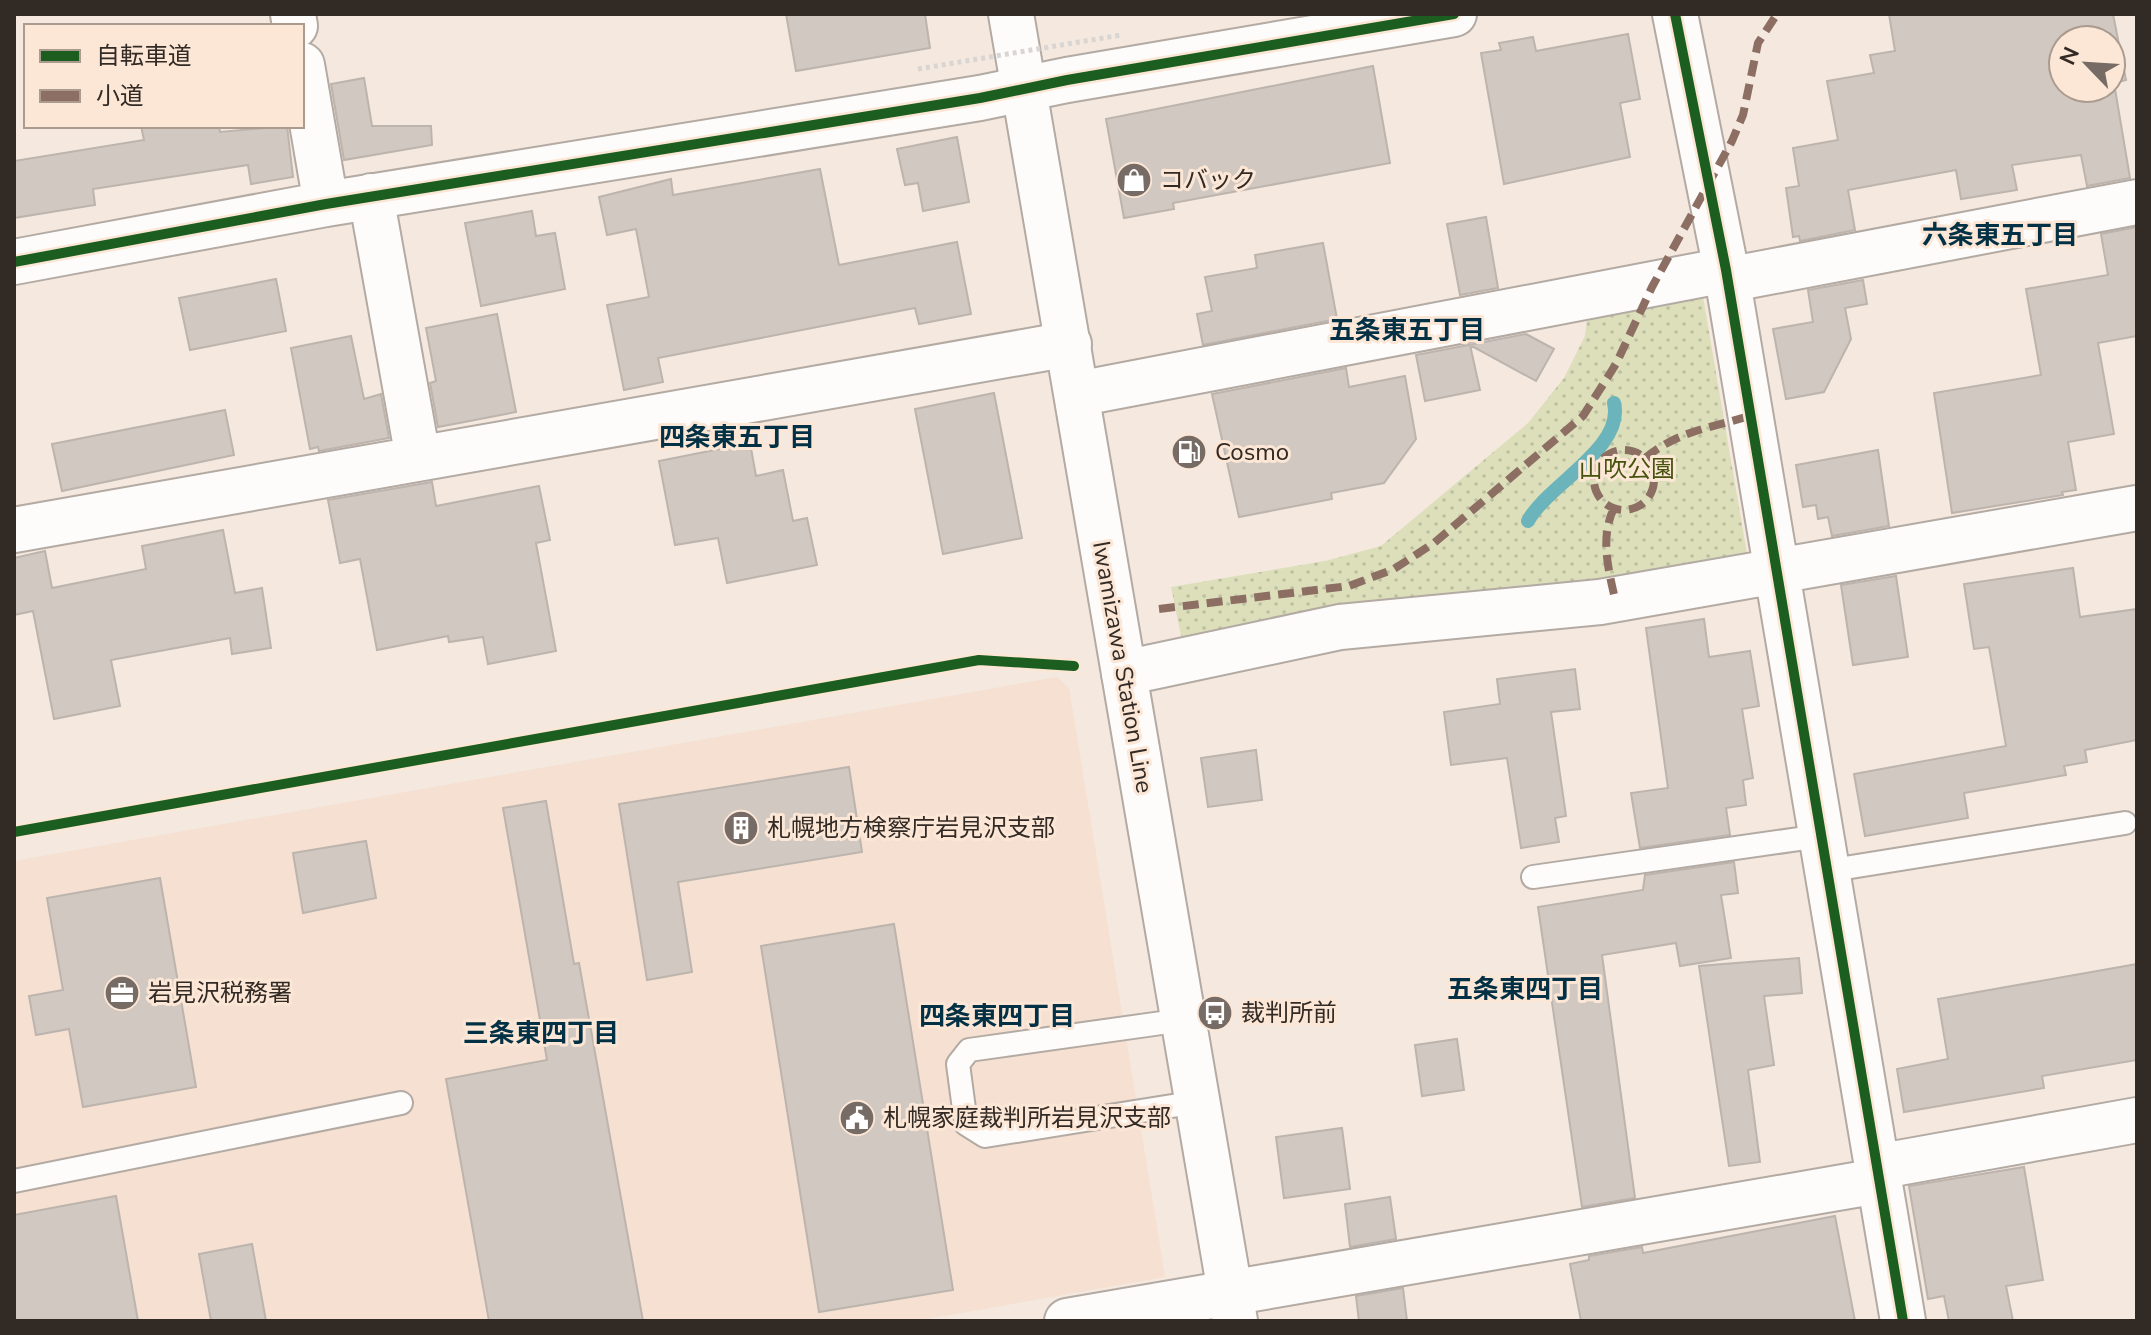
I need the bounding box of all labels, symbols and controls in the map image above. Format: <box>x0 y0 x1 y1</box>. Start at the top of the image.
legend <box>24 24 304 128</box>
north arrow <box>2047 24 2127 104</box>
text: 自転車道 <box>96 40 192 72</box>
text: N <box>2053 42 2087 70</box>
text: 小道 <box>96 80 144 112</box>
shop icon: コバック <box>1115 161 1153 199</box>
place label: コバック <box>1160 164 1256 196</box>
district label: 六条東五丁目 <box>1922 218 2078 253</box>
district label: 五条東五丁目 <box>1329 313 1485 348</box>
district label: 四条東五丁目 <box>659 420 815 455</box>
fuel station icon: Cosmo <box>1170 433 1208 471</box>
place label: Cosmo <box>1215 436 1289 468</box>
park label: 山吹公園 <box>1579 453 1675 485</box>
street label: Iwamizawa Station Line <box>1085 539 1161 795</box>
building icon: 札幌地方検察庁岩見沢支部 <box>722 809 760 847</box>
place label: 札幌地方検察庁岩見沢支部 <box>767 812 1055 844</box>
district label: 五条東四丁目 <box>1447 972 1603 1007</box>
office icon: 岩見沢税務署 <box>103 974 141 1012</box>
place label: 岩見沢税務署 <box>148 977 292 1009</box>
bus stop icon: 裁判所前 <box>1196 994 1234 1032</box>
place label: 裁判所前 <box>1241 997 1337 1029</box>
district label: 四条東四丁目 <box>919 999 1075 1034</box>
district label: 三条東四丁目 <box>463 1016 619 1051</box>
public building icon: 札幌家庭裁判所岩見沢支部 <box>838 1099 876 1137</box>
place label: 札幌家庭裁判所岩見沢支部 <box>883 1102 1171 1134</box>

